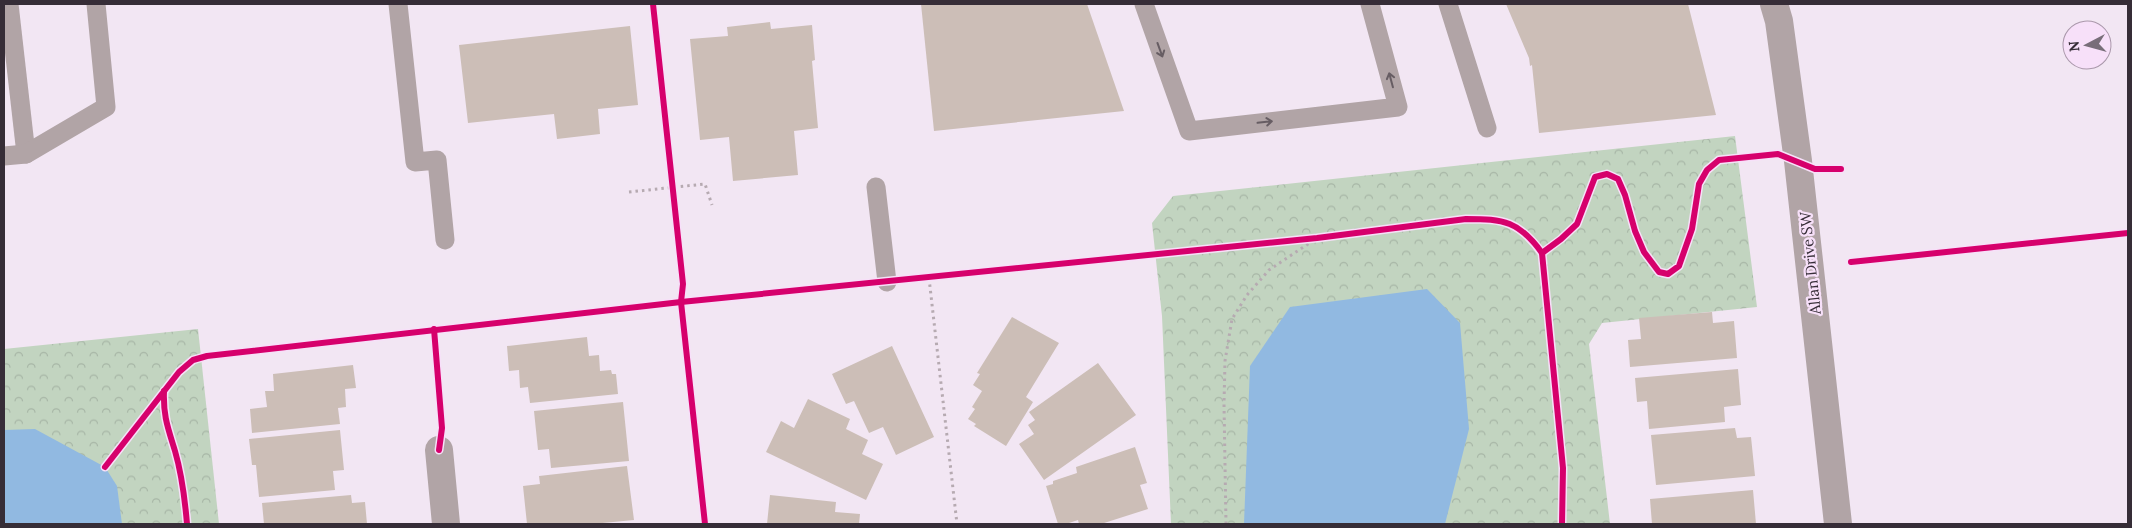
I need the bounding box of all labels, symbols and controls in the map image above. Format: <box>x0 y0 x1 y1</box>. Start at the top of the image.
north arrow <box>2062 20 2112 70</box>
text: N <box>2065 40 2084 53</box>
one-way arrow <box>1156 41 1165 57</box>
one-way arrow <box>1385 72 1395 88</box>
one-way arrow <box>1257 117 1273 127</box>
street label: Allan Drive SW <box>1795 210 1825 316</box>

